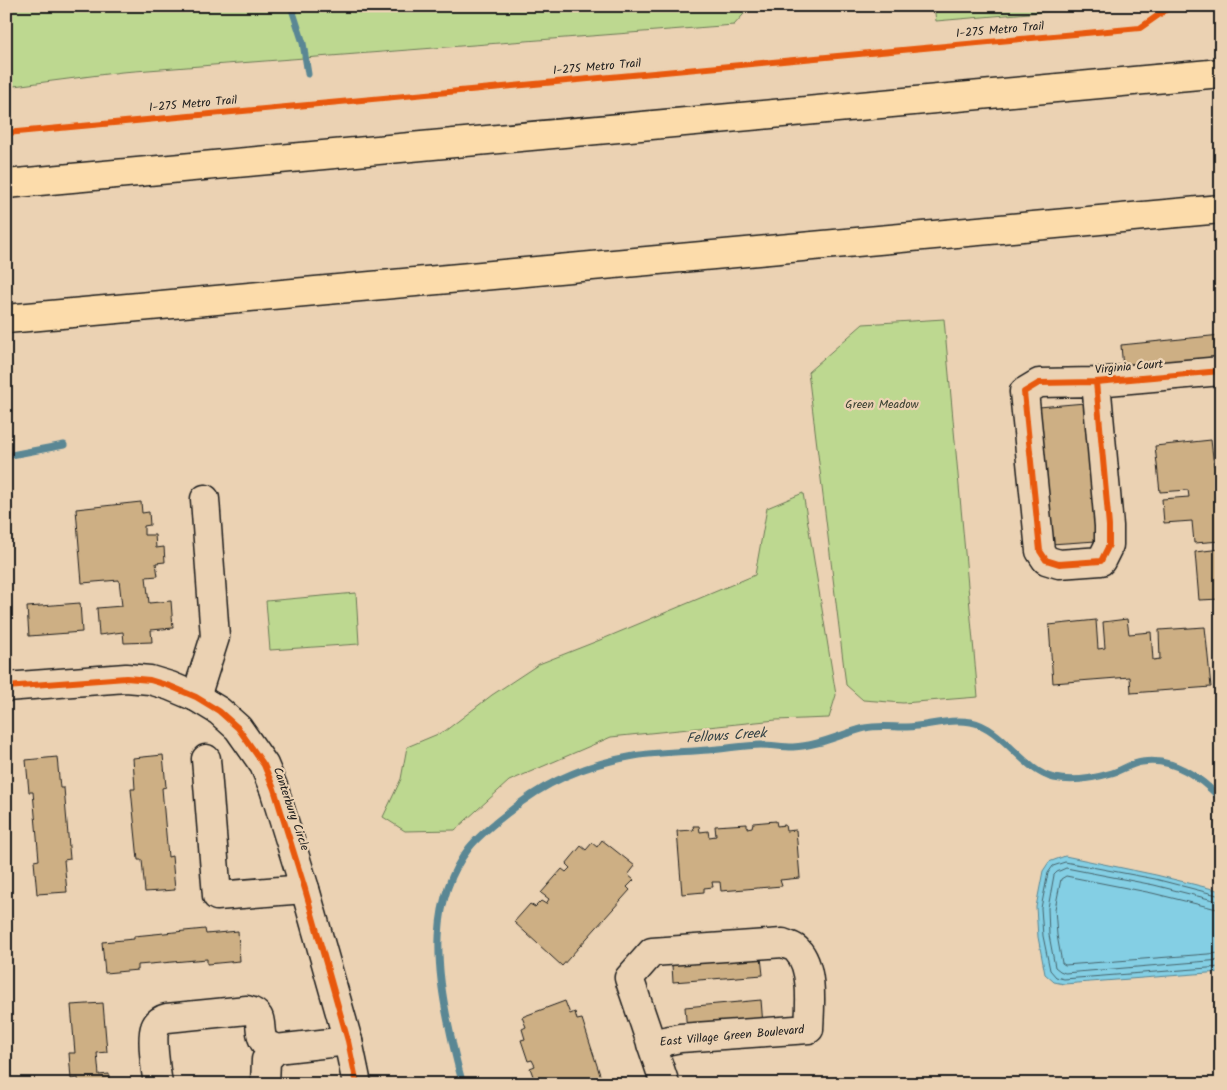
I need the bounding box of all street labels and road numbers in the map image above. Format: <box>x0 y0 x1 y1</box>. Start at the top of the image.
street label: I-275 Metro Trail <box>955 17 1045 43</box>
street label: I-275 Metro Trail <box>552 54 642 80</box>
street label: I-275 Metro Trail <box>148 91 238 117</box>
street label: Virginia Court <box>1094 355 1164 379</box>
street label: Canterbury Circle <box>268 765 314 854</box>
street label: East Village Green Boulevard <box>659 1020 806 1052</box>

